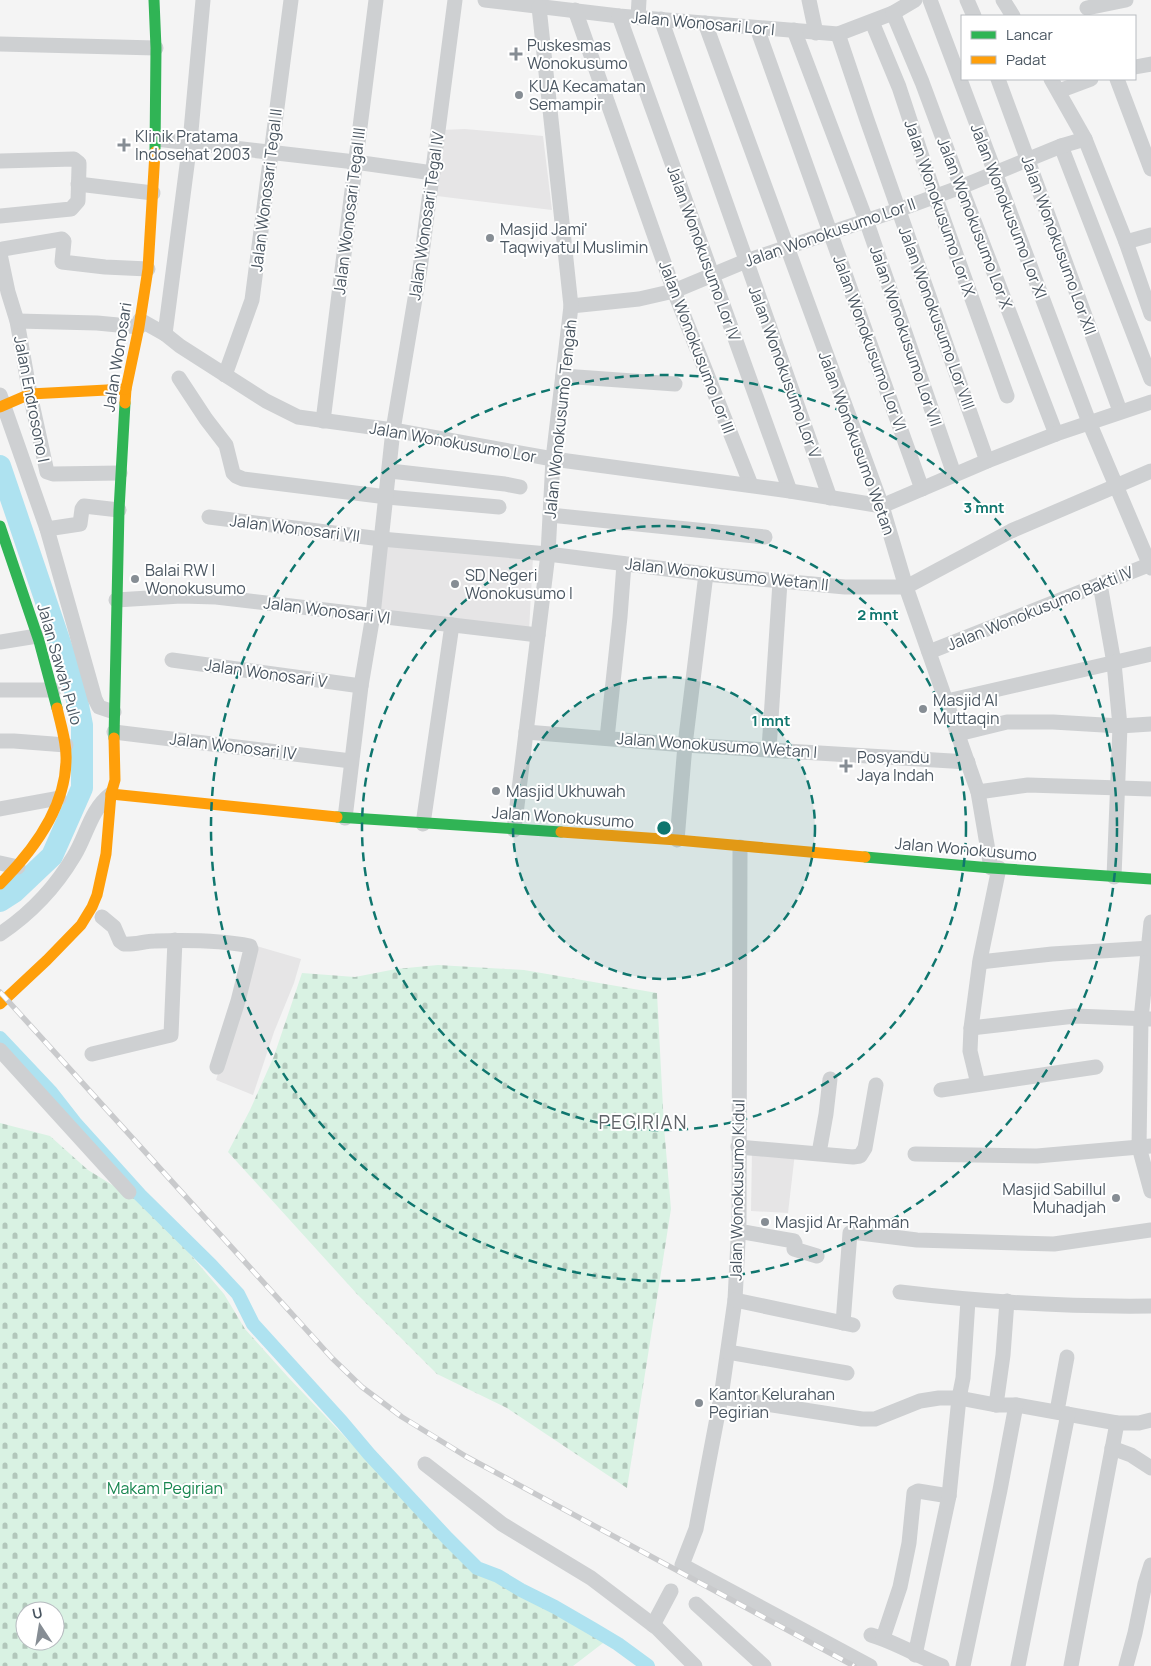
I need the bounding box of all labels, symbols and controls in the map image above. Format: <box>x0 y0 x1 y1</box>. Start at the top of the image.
street label: Jalan Wonosari Lor I <box>630 6 776 40</box>
legend <box>961 15 1136 80</box>
text: Lancar <box>1006 24 1053 45</box>
place label: Puskesmas Wonokusumo <box>527 34 628 74</box>
marker: Puskesmas Wonokusumo <box>509 47 523 61</box>
text: Padat <box>1006 49 1046 70</box>
place label: KUA Kecamatan Semampir <box>529 75 646 115</box>
marker: KUA Kecamatan Semampir <box>513 89 525 101</box>
street label: Jalan Wonosari Tegal II <box>245 107 287 273</box>
street label: Jalan Wonokusumo Lor IX <box>899 117 981 300</box>
street label: Jalan Wonokusumo Lor XI <box>967 121 1051 301</box>
place label: Klinik Pratama Indosehat 2003 <box>135 125 250 165</box>
street label: Jalan Wonosari Tegal III <box>328 126 370 296</box>
street label: Jalan Wonosari Tegal IV <box>403 130 449 302</box>
street label: Jalan Wonokusumo Lor X <box>933 135 1017 311</box>
marker: Klinik Pratama Indosehat 2003 <box>117 138 131 152</box>
street label: Jalan Wonokusumo Lor XII <box>1016 152 1102 338</box>
street label: Jalan Wonokusumo Lor IV <box>662 162 746 344</box>
street label: Jalan Wonokusumo Lor II <box>741 192 919 272</box>
place label: Masjid Jami' Taqwiyatul Muslimin <box>500 218 648 258</box>
street label: Jalan Wonokusumo Lor VIII <box>895 224 979 412</box>
marker: Masjid Jami' Taqwiyatul Muslimin <box>484 232 496 244</box>
street label: Jalan Wonokusumo Lor VII <box>828 252 912 434</box>
street label: Jalan Wonokusumo Lor VI <box>829 253 911 433</box>
street label: Jalan Wonokusumo Lor III <box>654 257 740 437</box>
street label: Jalan Wonokusumo Lor V <box>744 283 827 462</box>
street label: Jalan Wonosari <box>97 301 137 413</box>
street label: Jalan Wonokusumo Tengah <box>539 318 581 520</box>
street label: Jalan Endrosono I <box>9 334 55 464</box>
street label: Jalan Wonokusumo Wetan <box>814 348 900 538</box>
street label: Jalan Wonokusumo Lor <box>368 416 538 468</box>
text: 3 mnt <box>963 497 1005 518</box>
street label: Jalan Wonosari VII <box>229 509 361 547</box>
street label: Jalan Wonokusumo Wetan II <box>624 552 830 596</box>
place label: Balai RW I Wonokusumo <box>145 559 246 599</box>
street label: Jalan Wonokusumo Bakti IV <box>944 560 1137 655</box>
place label: SD Negeri Wonokusumo I <box>465 564 573 604</box>
marker: Balai RW I Wonokusumo <box>129 573 141 585</box>
marker: SD Negeri Wonokusumo I <box>449 578 461 590</box>
street label: Jalan Wonosari VI <box>262 591 392 629</box>
street label: Jalan Sawah Pulo <box>32 600 88 728</box>
text: 2 mnt <box>857 604 899 625</box>
street label: Jalan Wonosari V <box>203 654 329 693</box>
place label: Masjid Al Muttaqin <box>933 689 999 729</box>
marker: Masjid Al Muttaqin <box>917 703 929 715</box>
text: 1 mnt <box>752 710 790 731</box>
street label: Jalan Wonosari IV <box>168 727 298 765</box>
street label: Jalan Wonokusumo Wetan I <box>616 727 818 763</box>
place label: Posyandu Jaya Indah <box>857 746 934 786</box>
marker: Posyandu Jaya Indah <box>839 759 853 773</box>
place label: Masjid Ukhuwah <box>506 780 626 802</box>
marker: Masjid Ukhuwah <box>490 785 502 797</box>
street label: Jalan Wonokusumo <box>491 801 635 833</box>
centre of rings <box>655 819 673 837</box>
street label: Jalan Wonokusumo <box>894 832 1038 866</box>
street label: Jalan Wonokusumo Kidul <box>724 1099 750 1281</box>
district label: PEGIRIAN <box>598 1109 688 1135</box>
place label: Masjid Sabillul Muhadjah <box>1002 1178 1106 1218</box>
marker: Masjid Sabillul Muhadjah <box>1110 1192 1122 1204</box>
place label: Masjid Ar-Rahman <box>775 1211 909 1233</box>
marker: Masjid Ar-Rahman <box>759 1216 771 1228</box>
place label: Kantor Kelurahan Pegirian <box>709 1383 835 1423</box>
marker: Kantor Kelurahan Pegirian <box>693 1397 705 1409</box>
park label: Makam Pegirian <box>107 1477 223 1499</box>
north arrow <box>15 1601 65 1651</box>
text: U <box>30 1602 44 1623</box>

